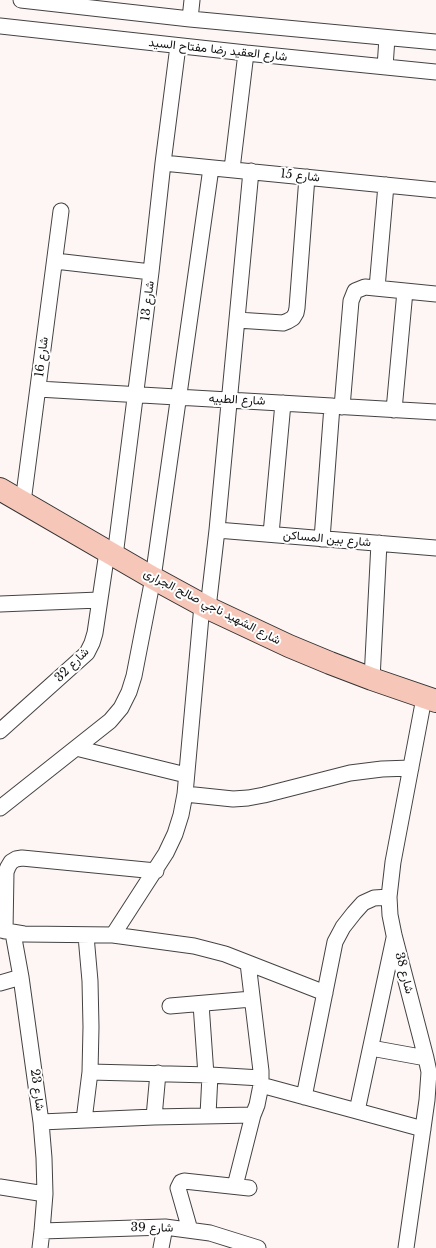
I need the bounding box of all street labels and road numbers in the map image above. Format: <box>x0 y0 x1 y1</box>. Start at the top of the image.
street label: شارع العقيد رضا مفتاح السيد <box>148 36 288 64</box>
street label: شارع 15 <box>279 167 321 185</box>
street label: شارع 13 <box>138 280 158 322</box>
street label: شارع 16 <box>32 336 52 378</box>
street label: شارع الطبيه <box>208 391 266 409</box>
street label: شارع بين المساكن <box>282 528 372 550</box>
street label: شارع الشهيد ناجي صالح الجرارى <box>141 566 283 648</box>
street label: شارع 32 <box>52 645 92 685</box>
street label: شارع 38 <box>392 951 416 995</box>
street label: شارع 23 <box>27 1068 47 1112</box>
street label: شارع 39 <box>131 1220 173 1236</box>

